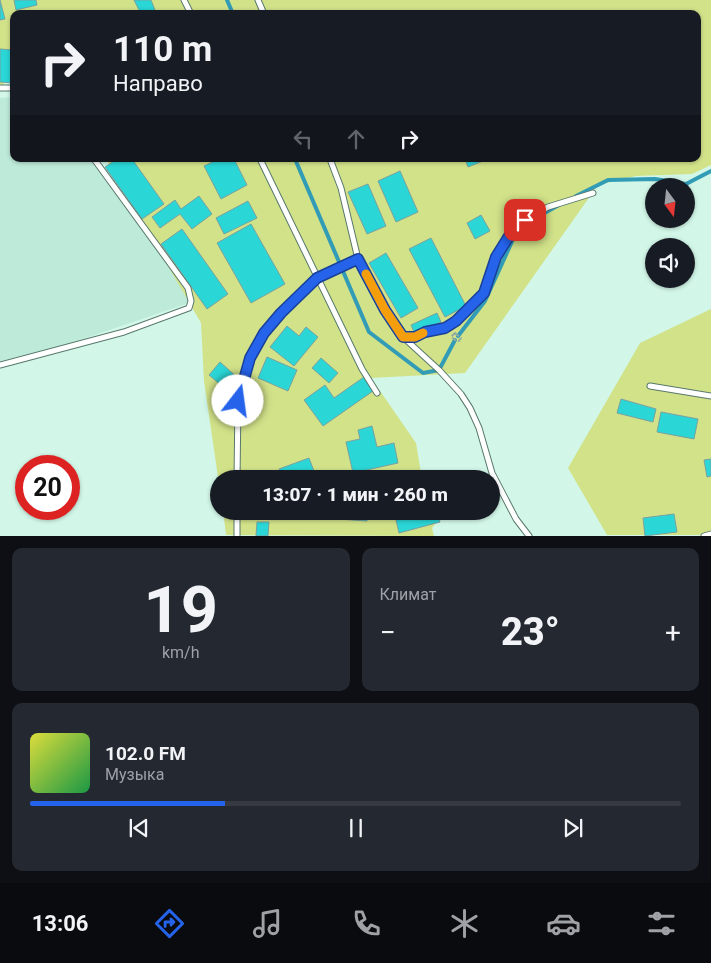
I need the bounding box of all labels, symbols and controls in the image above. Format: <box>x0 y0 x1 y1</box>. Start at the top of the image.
text: 110 m <box>113 29 212 70</box>
icon: right <box>30 30 95 95</box>
text: Направо <box>113 71 203 96</box>
icon: left <box>289 125 317 153</box>
icon: ahead <box>342 125 370 153</box>
icon: right <box>395 125 423 153</box>
north arrow <box>645 178 695 228</box>
map controls <box>645 178 695 288</box>
pin <box>504 199 546 241</box>
icon: arrive <box>511 206 539 234</box>
button: sound <box>645 238 695 288</box>
position arrow <box>211 374 263 426</box>
speed limit sign: 20 <box>15 455 80 520</box>
text: 13:07 · 1 мин · 260 m <box>262 483 448 506</box>
text: 19 <box>143 572 218 648</box>
text: Климат <box>380 585 436 604</box>
text: 23° <box>501 610 560 654</box>
text: − <box>380 616 396 649</box>
text: + <box>665 616 681 649</box>
text: km/h <box>162 643 200 662</box>
text: 102.0 FM <box>105 742 186 765</box>
text: Музыка <box>105 765 164 784</box>
icon: previous <box>125 814 153 842</box>
icon: pause <box>342 814 370 842</box>
icon: next <box>559 814 587 842</box>
icon: directions <box>152 906 187 941</box>
icon: music <box>250 906 285 941</box>
icon: phone <box>349 906 384 941</box>
icon: climate <box>447 906 482 941</box>
icon: car <box>546 906 581 941</box>
icon: filters <box>644 906 679 941</box>
text: 13:06 <box>32 911 88 936</box>

